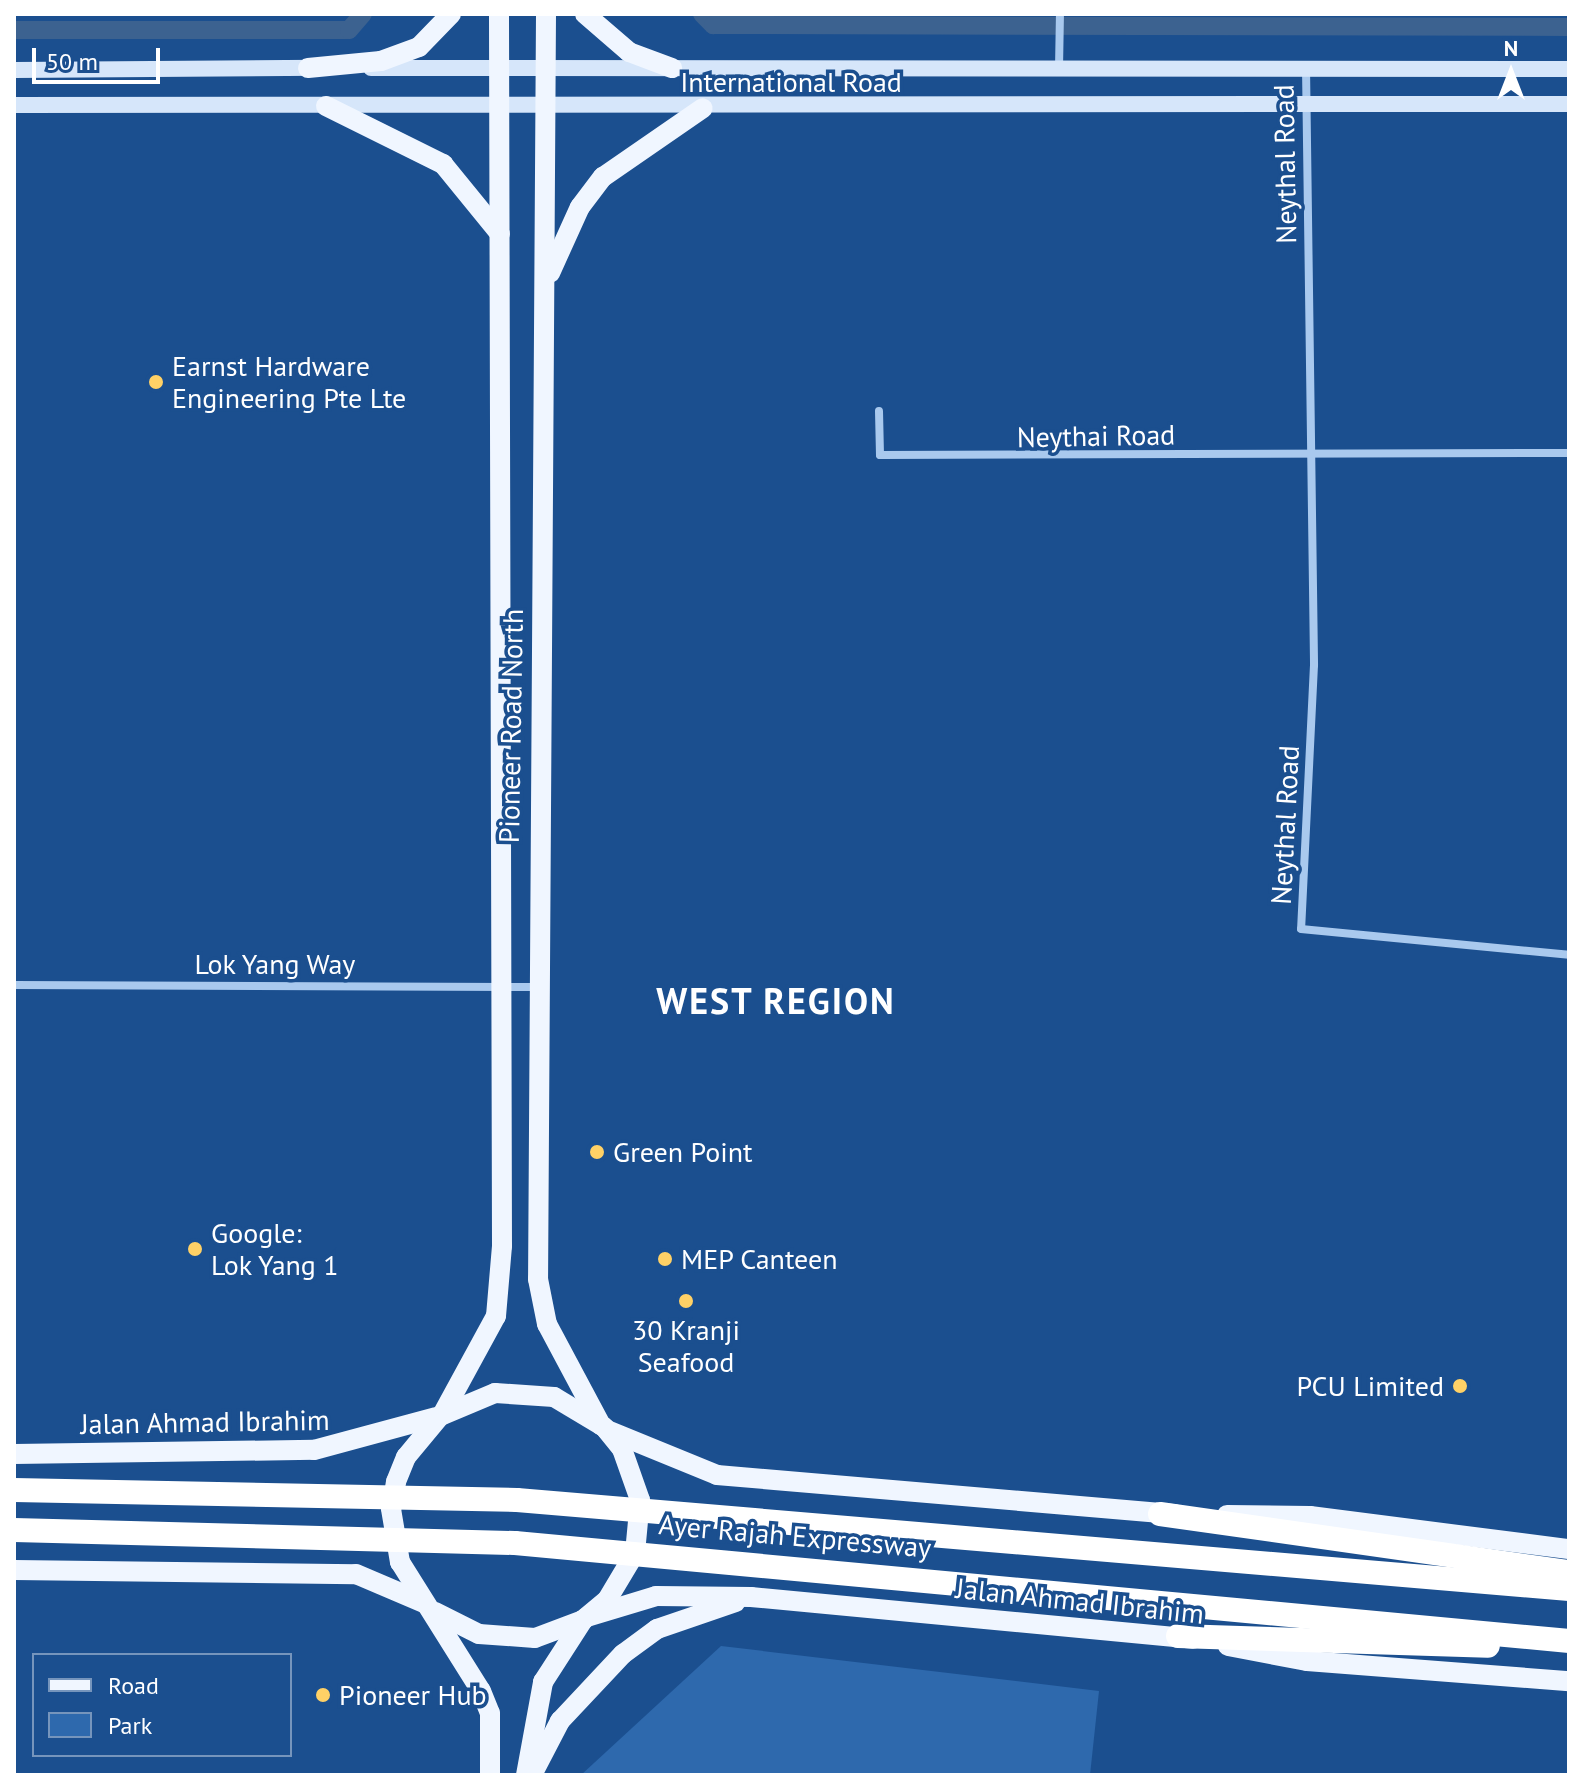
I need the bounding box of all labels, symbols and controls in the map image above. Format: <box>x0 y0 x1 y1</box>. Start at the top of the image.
scale bar <box>36 32 164 82</box>
north arrow <box>1471 32 1551 112</box>
text: N <box>1504 34 1518 62</box>
text: 50 m <box>46 46 98 77</box>
street label: International Road <box>680 65 902 99</box>
street label: Neythal Road <box>1267 84 1303 244</box>
place label: Earnst Hardware Engineering Pte Lte <box>172 349 406 415</box>
marker: Earnst Hardware Engineering Pte Lte <box>147 373 165 391</box>
street label: Neythai Road <box>1016 418 1176 454</box>
street label: Pioneer Road North <box>492 609 530 843</box>
street label: Neythal Road <box>1264 745 1306 905</box>
street label: Lok Yang Way <box>193 947 357 981</box>
district label: WEST REGION <box>656 979 896 1023</box>
place label: Green Point <box>613 1135 753 1169</box>
marker: Green Point <box>588 1143 606 1161</box>
place label: Google: Lok Yang 1 <box>211 1216 340 1282</box>
marker: Google: Lok Yang 1 <box>186 1240 204 1258</box>
place label: MEP Canteen <box>681 1242 839 1276</box>
marker: MEP Canteen <box>656 1250 674 1268</box>
marker: 30 Kranji Seafood <box>677 1292 695 1310</box>
place label: 30 Kranji Seafood <box>632 1313 740 1379</box>
place label: PCU Limited <box>1296 1369 1444 1403</box>
marker: PCU Limited <box>1451 1377 1469 1395</box>
street label: Jalan Ahmad Ibrahim <box>80 1403 330 1441</box>
street label: Ayer Rajah Expressway <box>657 1507 933 1565</box>
street label: Jalan Ahmad Ibrahim <box>954 1571 1206 1631</box>
legend <box>32 1653 292 1757</box>
text: Road <box>108 1670 159 1701</box>
place label: Pioneer Hub <box>339 1678 487 1712</box>
marker: Pioneer Hub <box>314 1686 332 1704</box>
text: Park <box>108 1710 152 1741</box>

